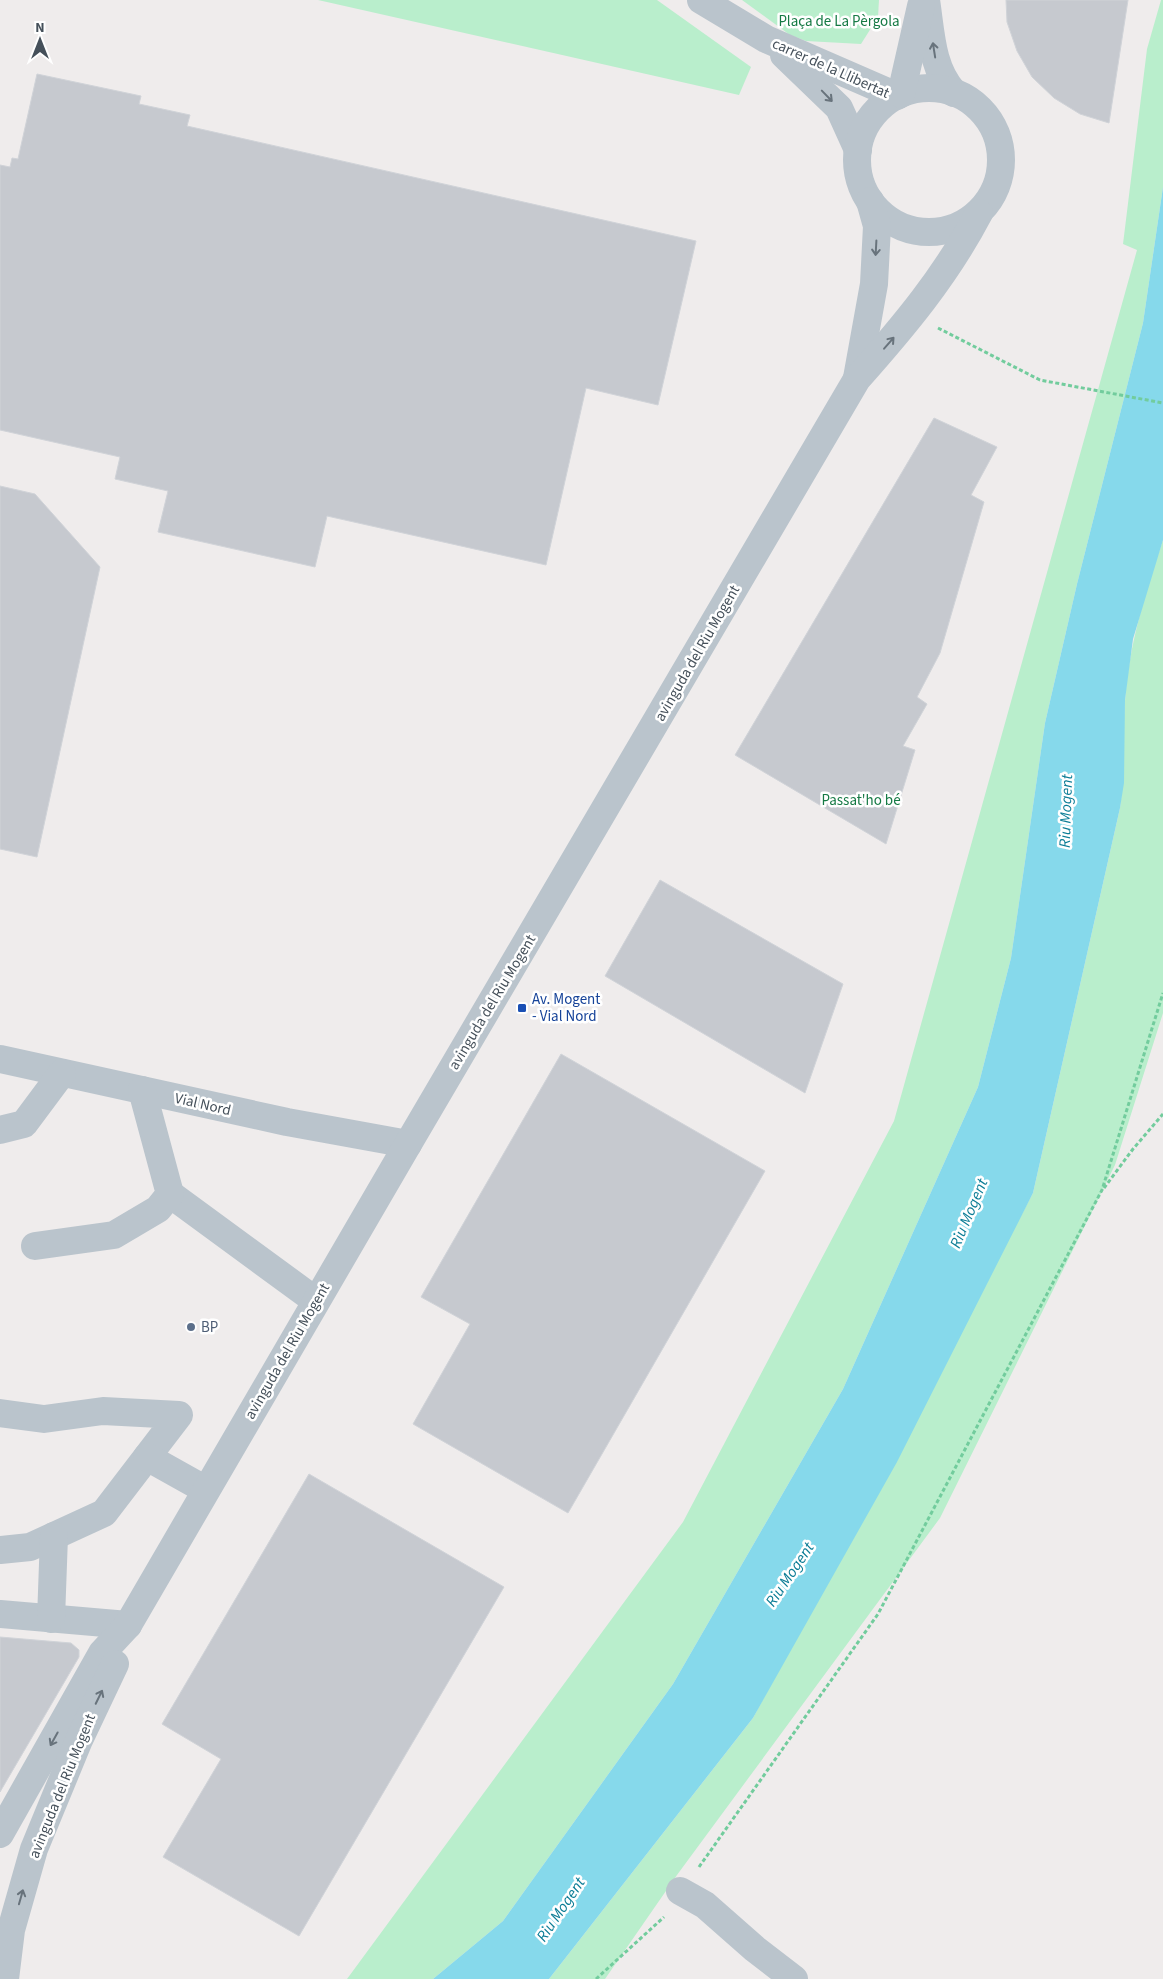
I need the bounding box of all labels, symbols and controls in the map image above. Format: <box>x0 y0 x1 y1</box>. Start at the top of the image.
park label: Plaça de La Pèrgola <box>778 11 900 32</box>
north arrow <box>15 15 65 65</box>
text: N <box>35 18 45 38</box>
street label: carrer de la Llibertat <box>769 33 893 104</box>
one-way arrow <box>928 42 938 58</box>
one-way arrow <box>821 90 833 102</box>
one-way arrow <box>872 240 881 256</box>
one-way arrow <box>883 336 895 349</box>
street label: avinguda del Riu Mogent <box>650 581 745 725</box>
water label: Riu Mogent <box>1054 773 1078 848</box>
park label: Passat'ho bé <box>821 790 901 811</box>
street label: avinguda del Riu Mogent <box>444 931 541 1074</box>
place label: Av. Mogent - Vial Nord <box>532 989 600 1027</box>
marker: Av. Mogent - Vial Nord <box>516 1002 528 1014</box>
street label: Vial Nord <box>173 1088 233 1121</box>
water label: Riu Mogent <box>944 1175 994 1252</box>
street label: avinguda del Riu Mogent <box>240 1279 335 1423</box>
place label: BP <box>201 1317 218 1338</box>
marker: BP <box>185 1321 197 1333</box>
water label: Riu Mogent <box>760 1537 820 1611</box>
one-way arrow <box>95 1690 105 1705</box>
street label: avinguda del Riu Mogent <box>24 1711 101 1862</box>
one-way arrow <box>49 1731 59 1746</box>
water label: Riu Mogent <box>531 1872 591 1946</box>
one-way arrow <box>16 1889 26 1905</box>

